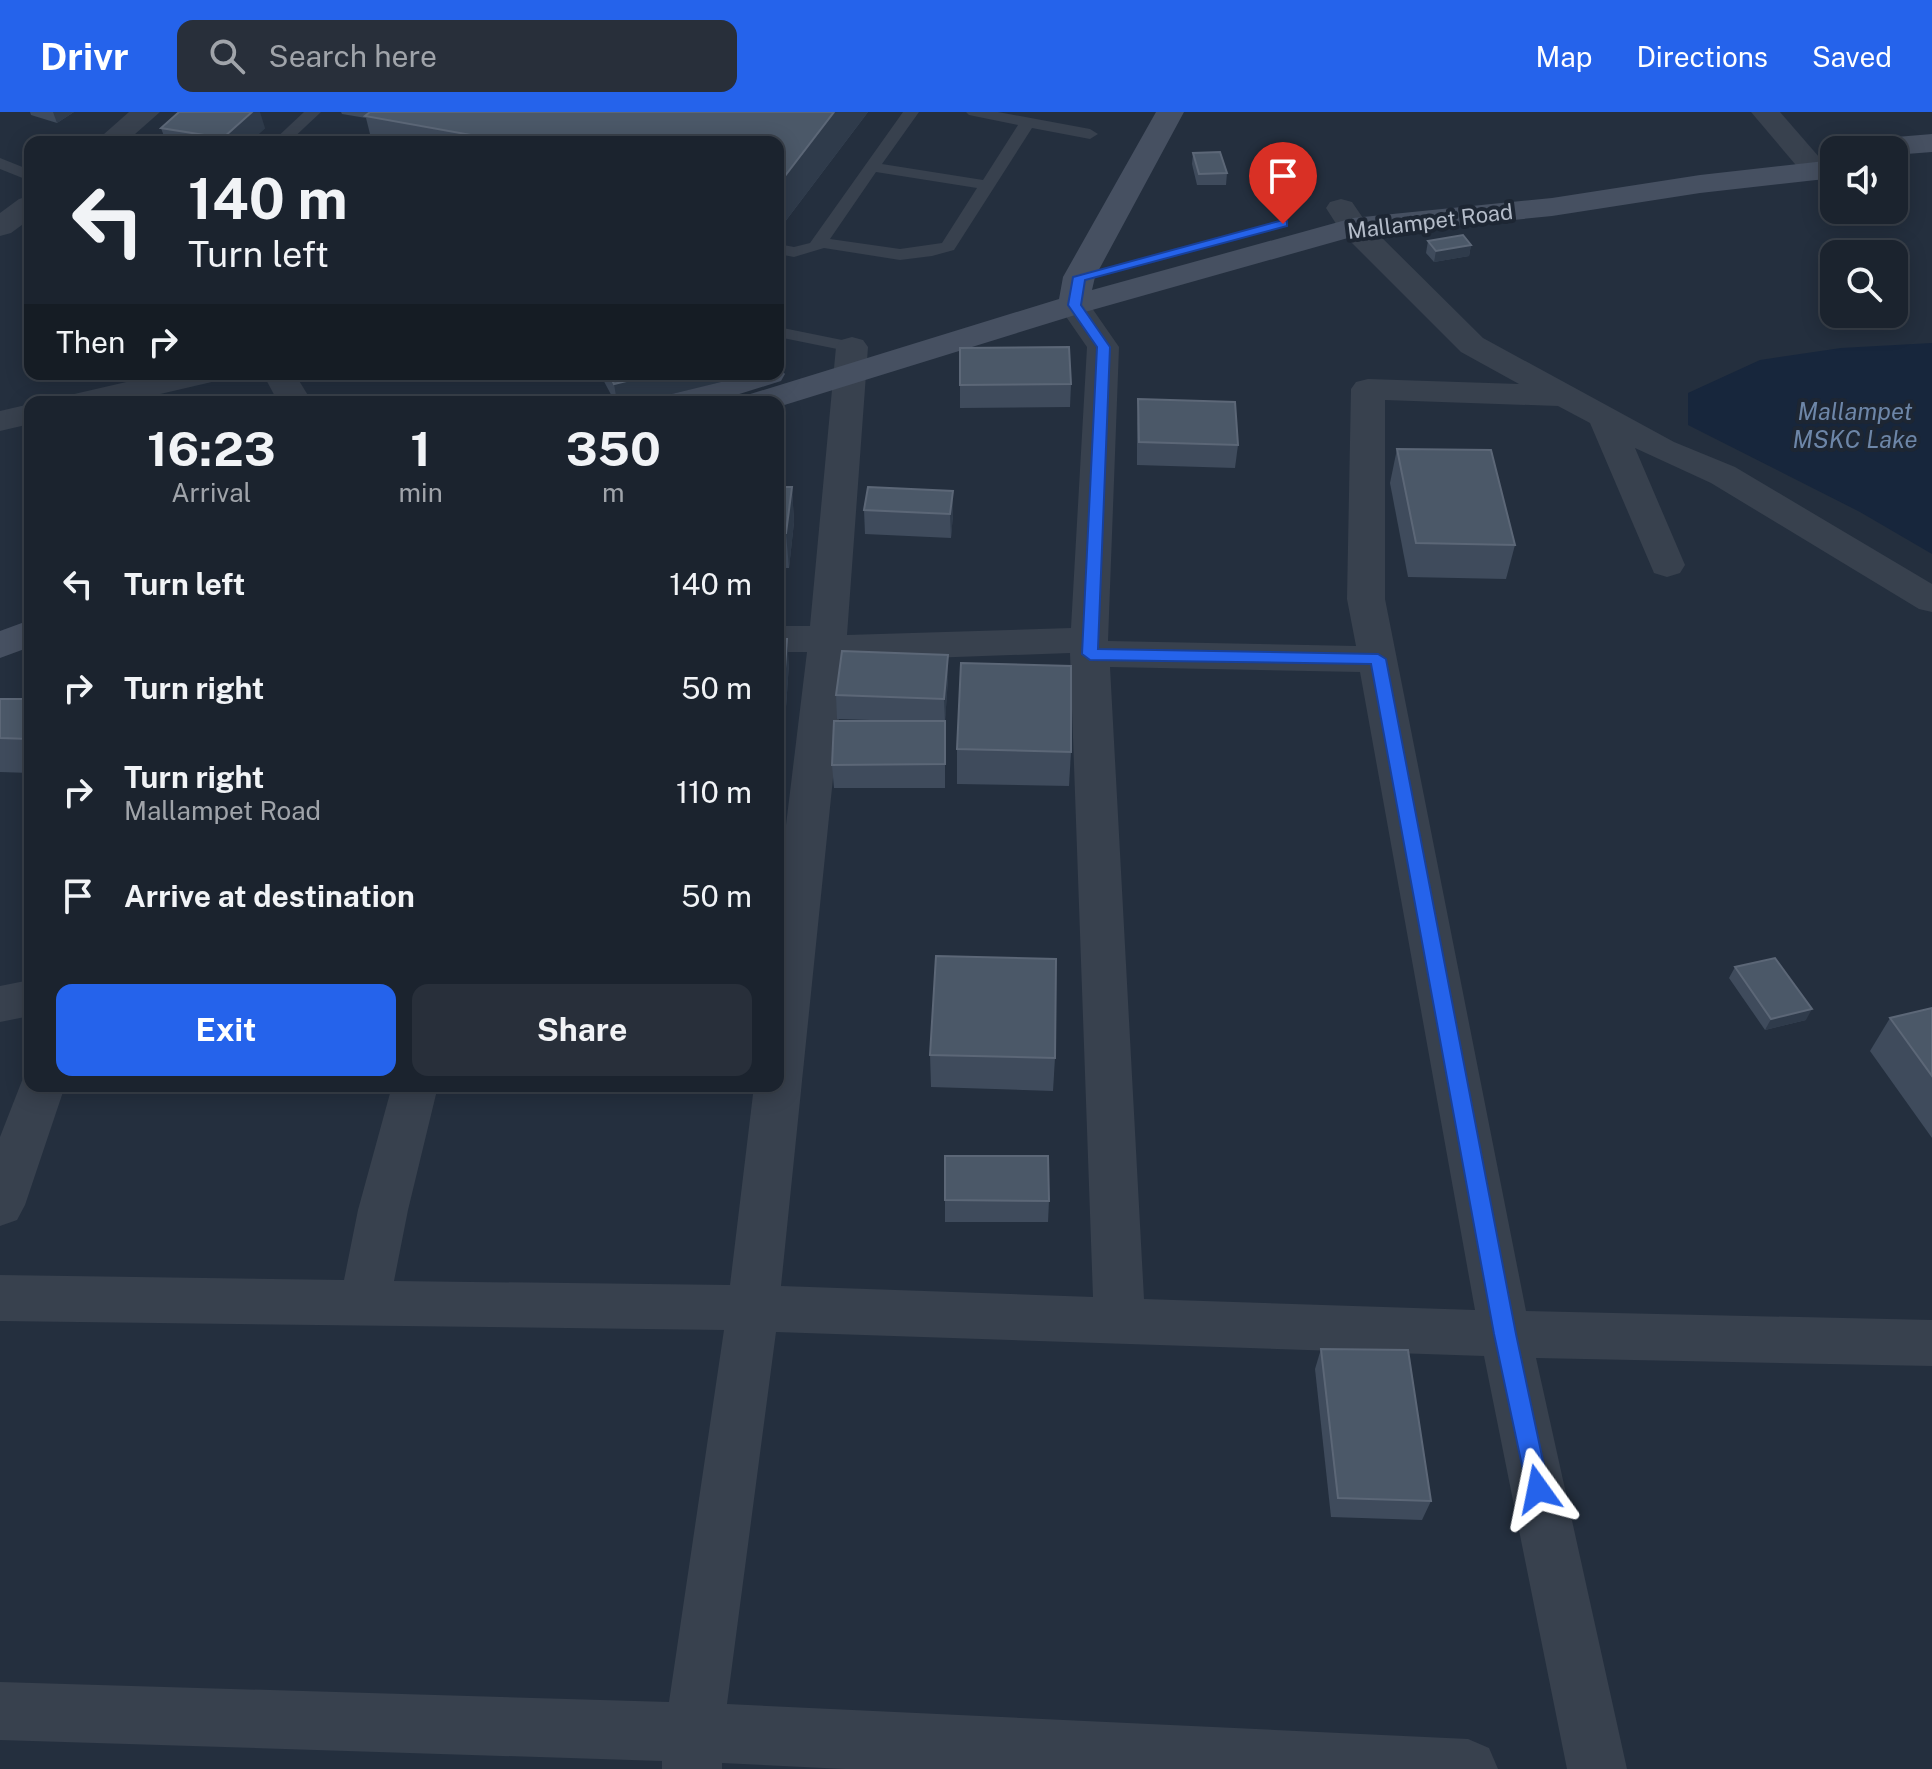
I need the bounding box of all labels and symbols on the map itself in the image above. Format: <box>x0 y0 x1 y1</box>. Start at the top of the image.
pin <box>1249 142 1317 224</box>
street label: Mallampet Road <box>1346 198 1514 244</box>
water label: Mallampet MSKC Lake <box>1793 397 1917 453</box>
position arrow <box>1496 1447 1580 1531</box>

